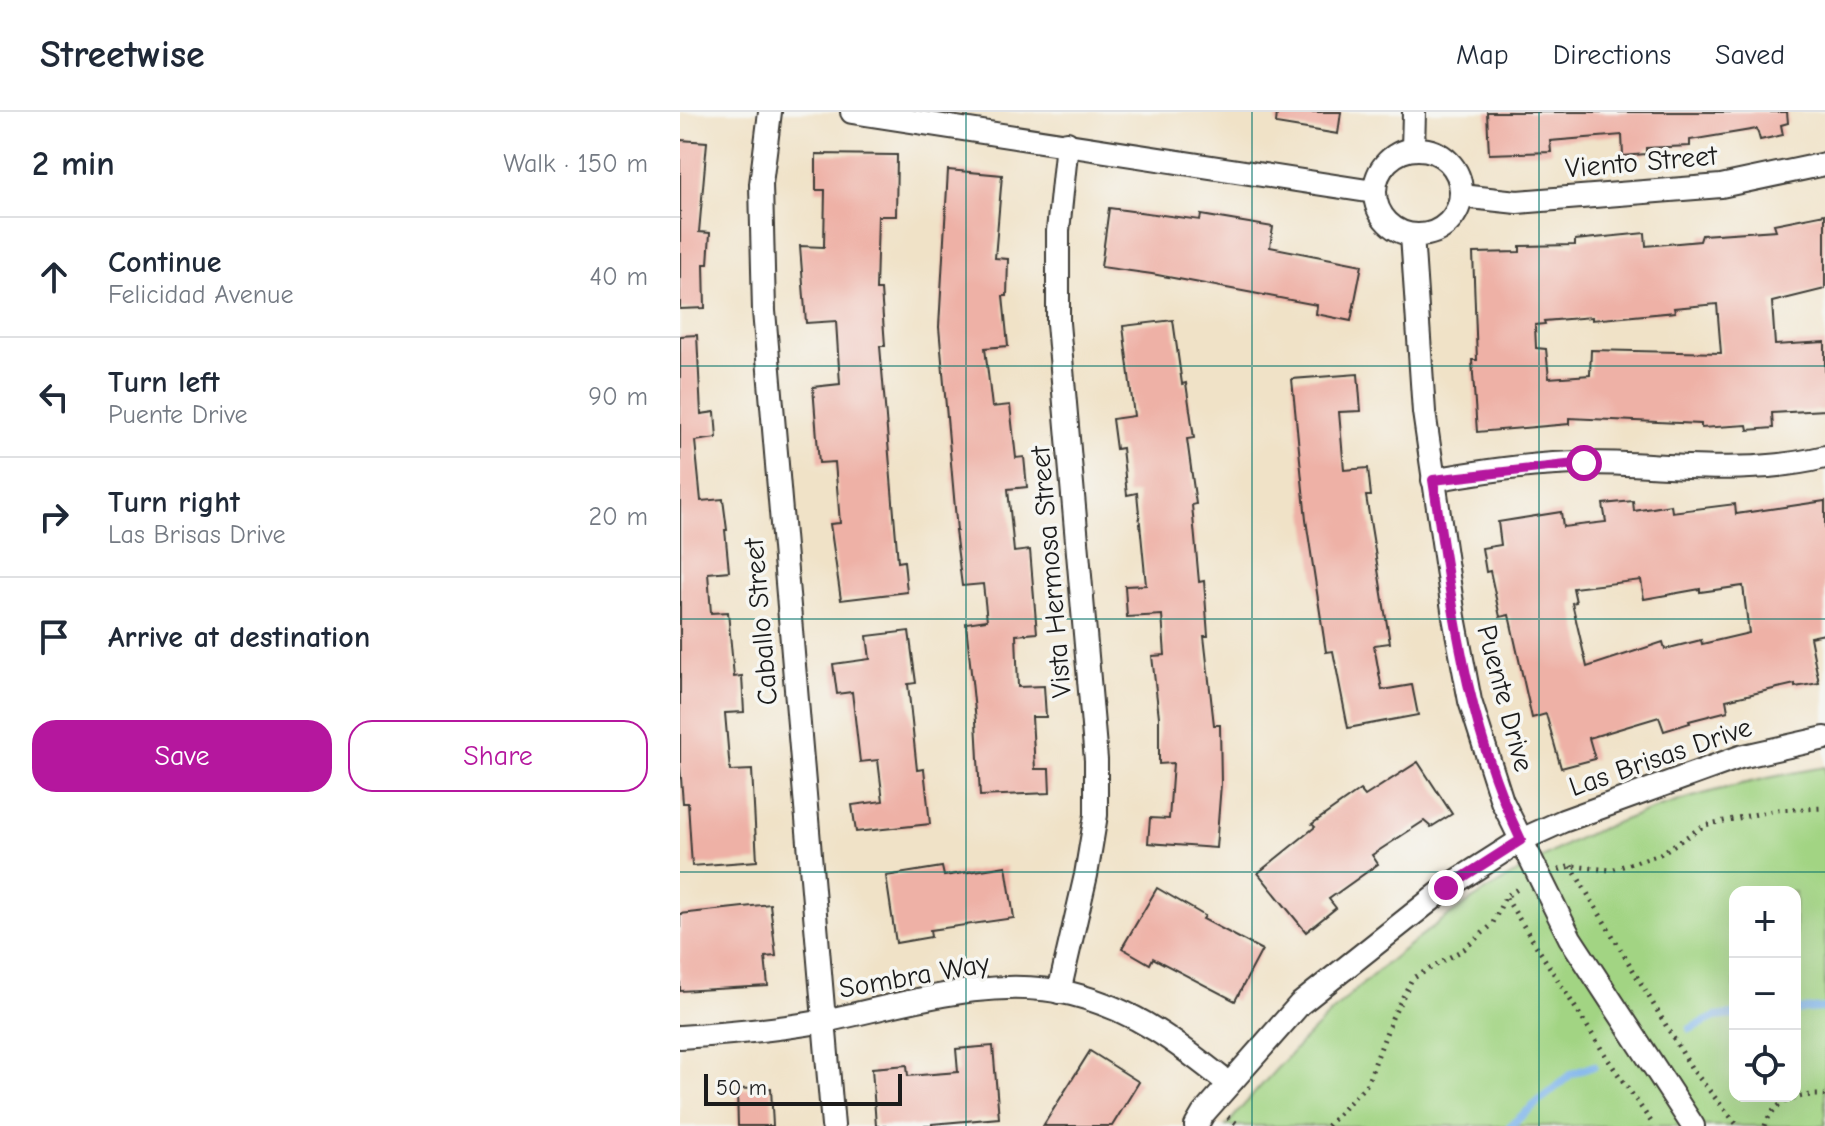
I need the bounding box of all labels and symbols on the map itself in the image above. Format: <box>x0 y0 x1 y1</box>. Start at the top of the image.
street label: Viento Street <box>1564 139 1719 185</box>
street label: Vista Hermosa Street <box>1024 444 1078 699</box>
route start <box>1566 445 1602 481</box>
street label: Caballo Street <box>738 536 784 707</box>
street label: Puente Drive <box>1470 622 1540 775</box>
street label: Las Brisas Drive <box>1565 711 1756 803</box>
route end <box>1428 870 1464 906</box>
street label: Sombra Way <box>836 947 992 1005</box>
scale bar <box>704 1070 902 1106</box>

